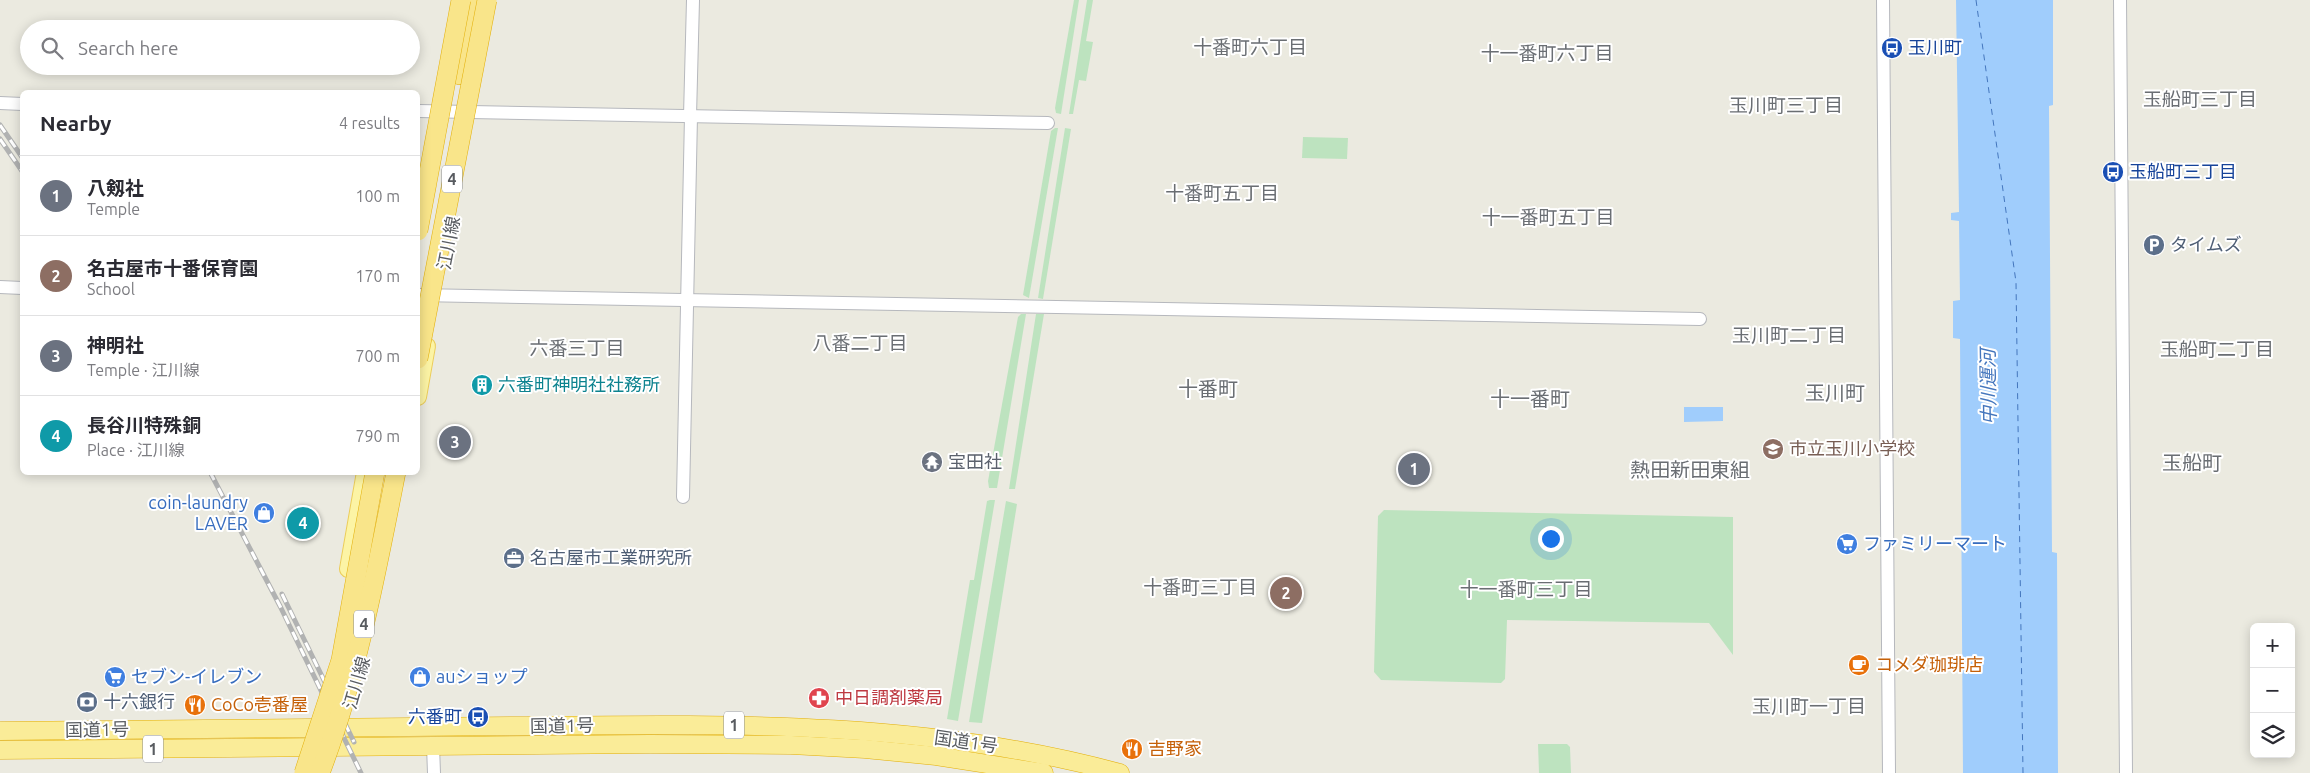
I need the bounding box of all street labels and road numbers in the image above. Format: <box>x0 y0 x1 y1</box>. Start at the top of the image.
road number: 4 <box>442 165 462 192</box>
street label: 江川線 <box>433 214 463 271</box>
road number: 4 <box>354 610 374 638</box>
street label: 江川線 <box>339 654 373 711</box>
road number: 1 <box>724 712 744 738</box>
street label: 国道1号 <box>530 714 594 736</box>
street label: 国道1号 <box>65 718 129 740</box>
street label: 国道1号 <box>933 727 999 755</box>
road number: 1 <box>143 736 163 762</box>

